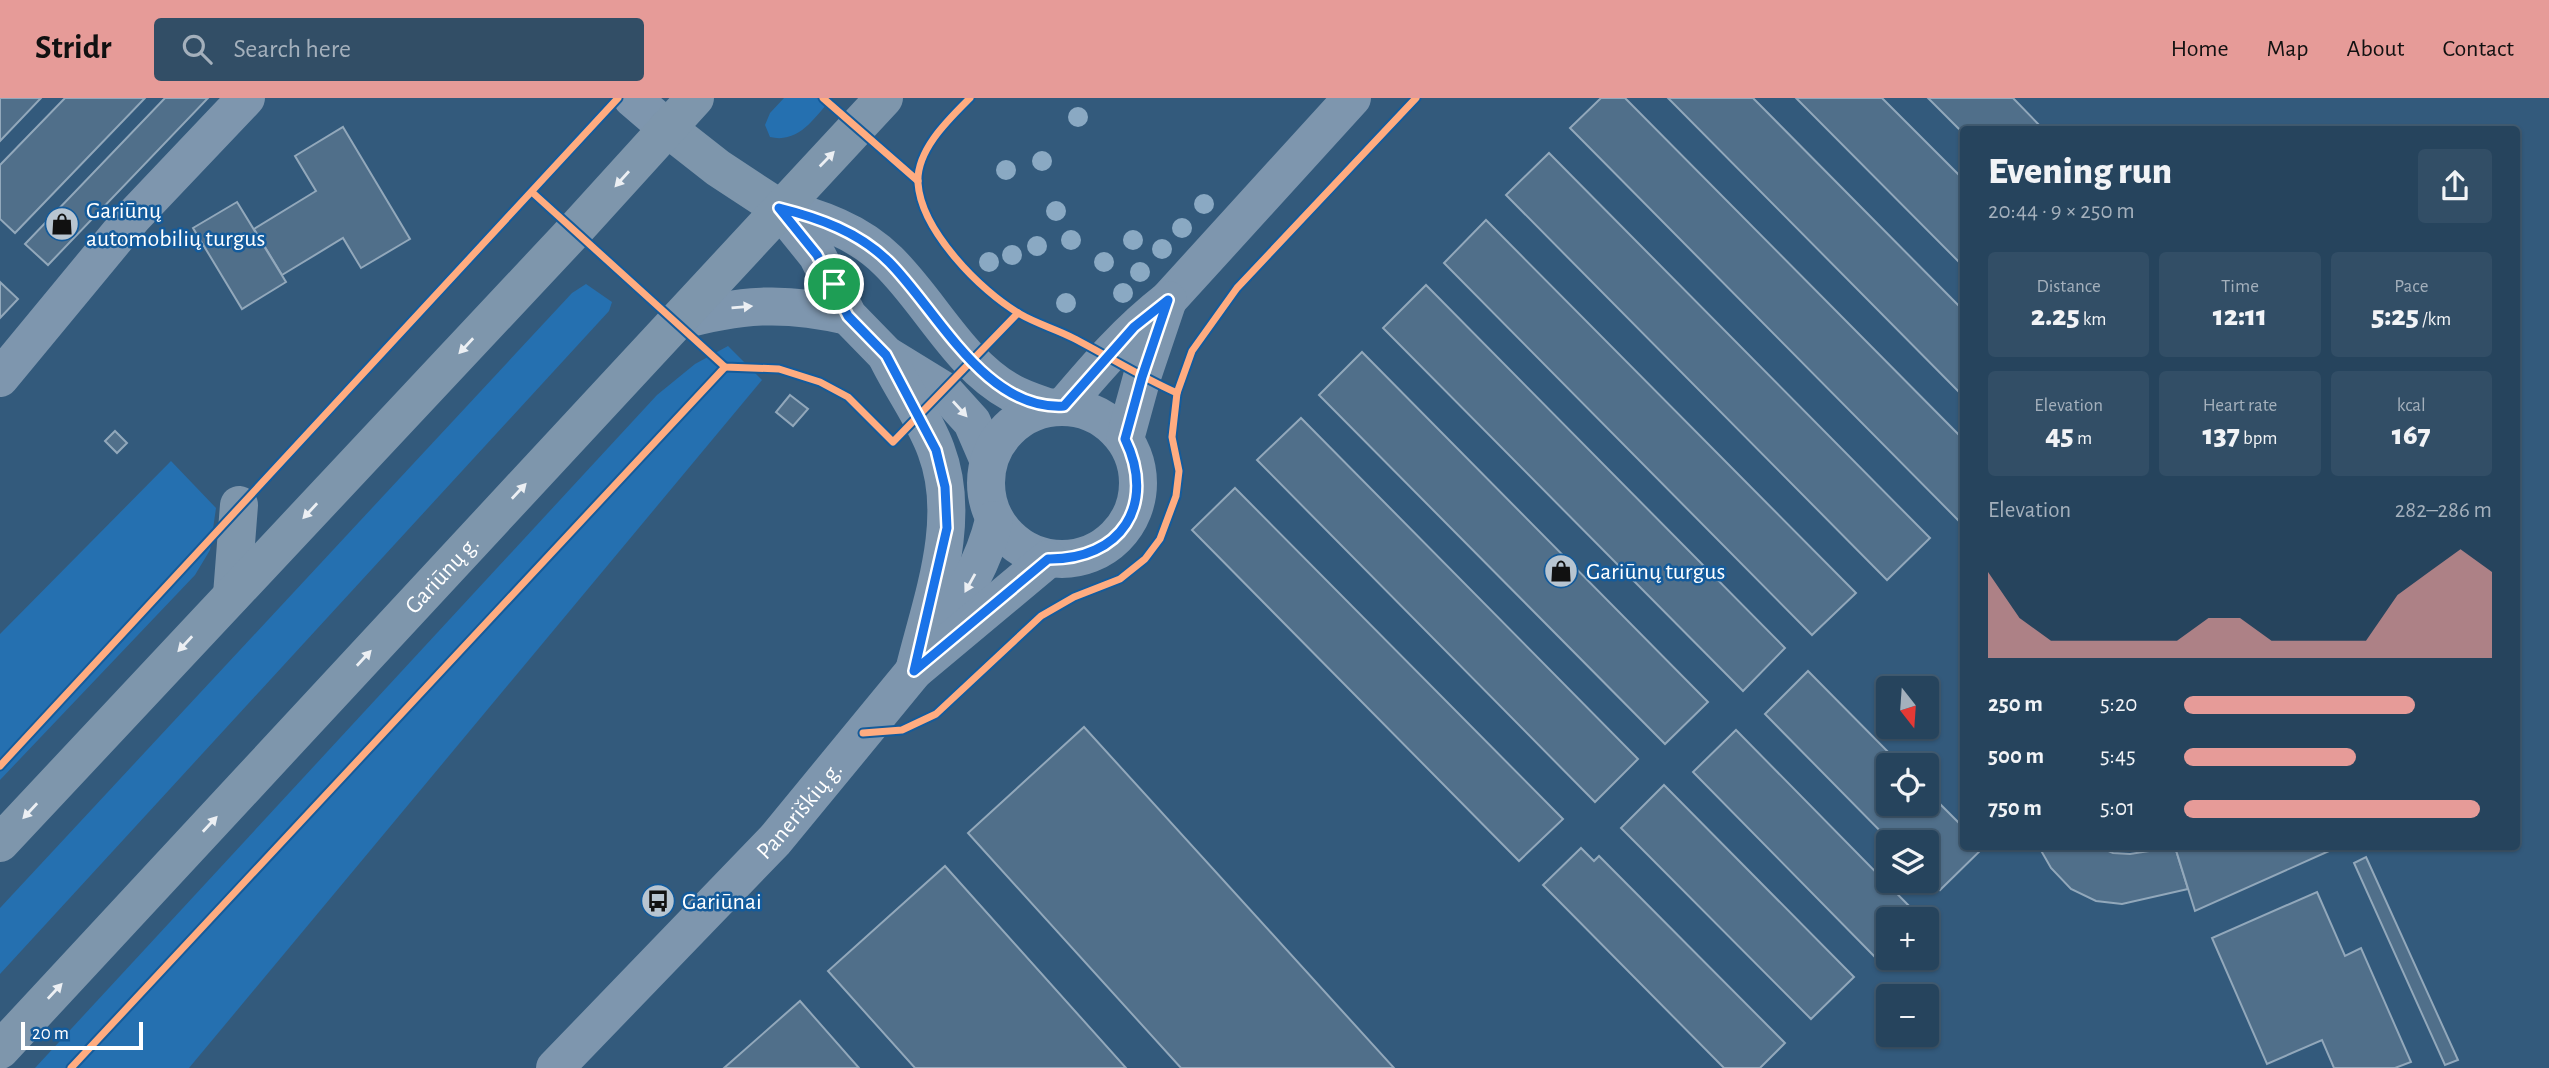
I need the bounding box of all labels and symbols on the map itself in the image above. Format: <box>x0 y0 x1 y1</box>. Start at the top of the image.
one-way arrow <box>818 151 834 168</box>
one-way arrow <box>614 170 630 187</box>
place label: Gariūnų automobilių turgus <box>86 199 265 251</box>
shop icon: Gariūnų automobilių turgus <box>43 205 81 243</box>
pin <box>804 254 864 314</box>
one-way arrow <box>732 301 754 312</box>
one-way arrow <box>459 337 475 354</box>
one-way arrow <box>952 400 968 418</box>
one-way arrow <box>511 482 527 500</box>
one-way arrow <box>303 502 319 519</box>
street label: Gariūnų g. <box>401 532 484 619</box>
shop icon: Gariūnų turgus <box>1542 552 1580 590</box>
place label: Gariūnų turgus <box>1586 560 1725 584</box>
one-way arrow <box>964 574 976 593</box>
one-way arrow <box>177 636 194 653</box>
one-way arrow <box>356 650 372 667</box>
north arrow <box>1876 676 1939 738</box>
street label: Paneriškių g. <box>752 758 847 864</box>
one-way arrow <box>22 802 38 820</box>
one-way arrow <box>201 816 217 833</box>
bus stop icon: Gariūnai <box>639 882 677 920</box>
place label: Gariūnai <box>682 890 762 914</box>
one-way arrow <box>46 983 62 1000</box>
scale bar <box>21 1019 144 1051</box>

